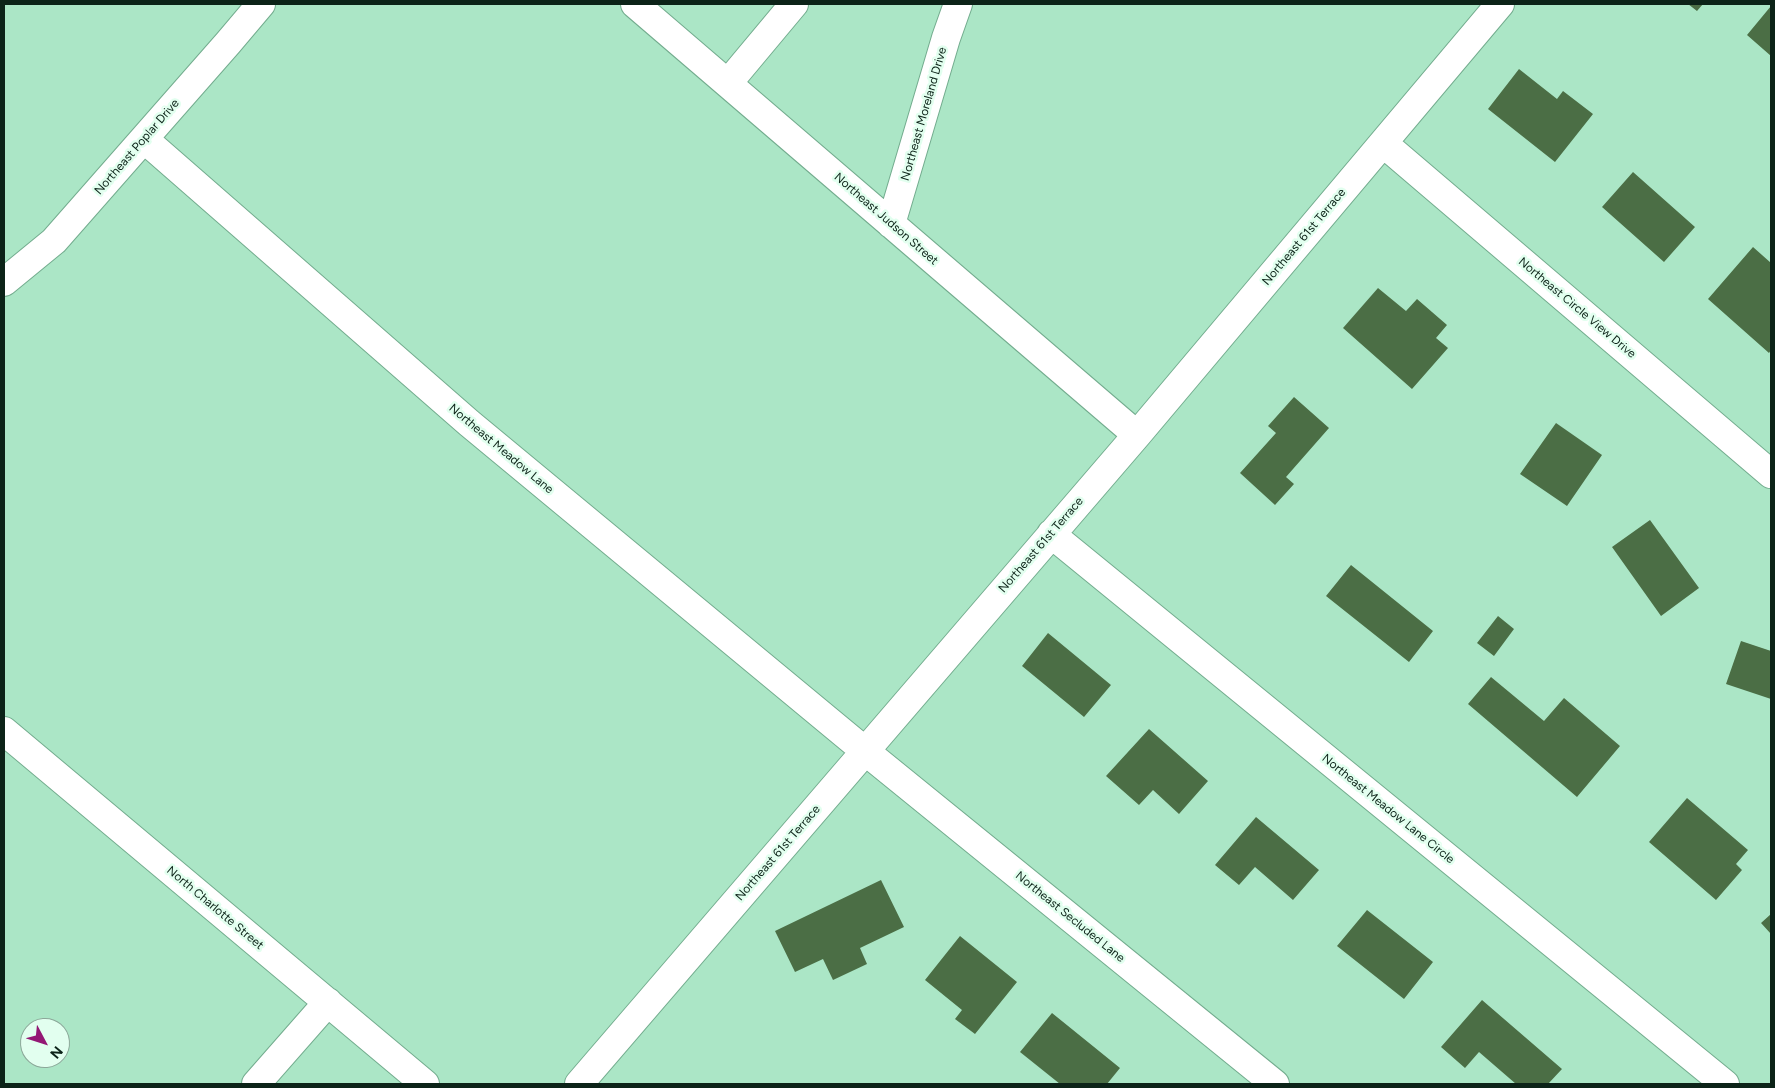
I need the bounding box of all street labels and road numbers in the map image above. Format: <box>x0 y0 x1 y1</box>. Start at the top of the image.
street label: Northeast Moreland Drive <box>898 46 950 182</box>
street label: Northeast Poplar Drive <box>92 96 182 198</box>
street label: Northeast Judson Street <box>831 170 941 268</box>
street label: Northeast 61st Terrace <box>1259 186 1349 288</box>
street label: Northeast Circle View Drive <box>1515 255 1639 361</box>
street label: Northeast Meadow Lane <box>446 401 556 497</box>
street label: Northeast 61st Terrace <box>996 494 1086 596</box>
street label: Northeast Meadow Lane Circle <box>1319 751 1457 867</box>
street label: Northeast 61st Terrace <box>733 802 823 904</box>
street label: North Charlotte Street <box>164 863 266 953</box>
street label: Northeast Secluded Lane <box>1013 869 1127 965</box>

